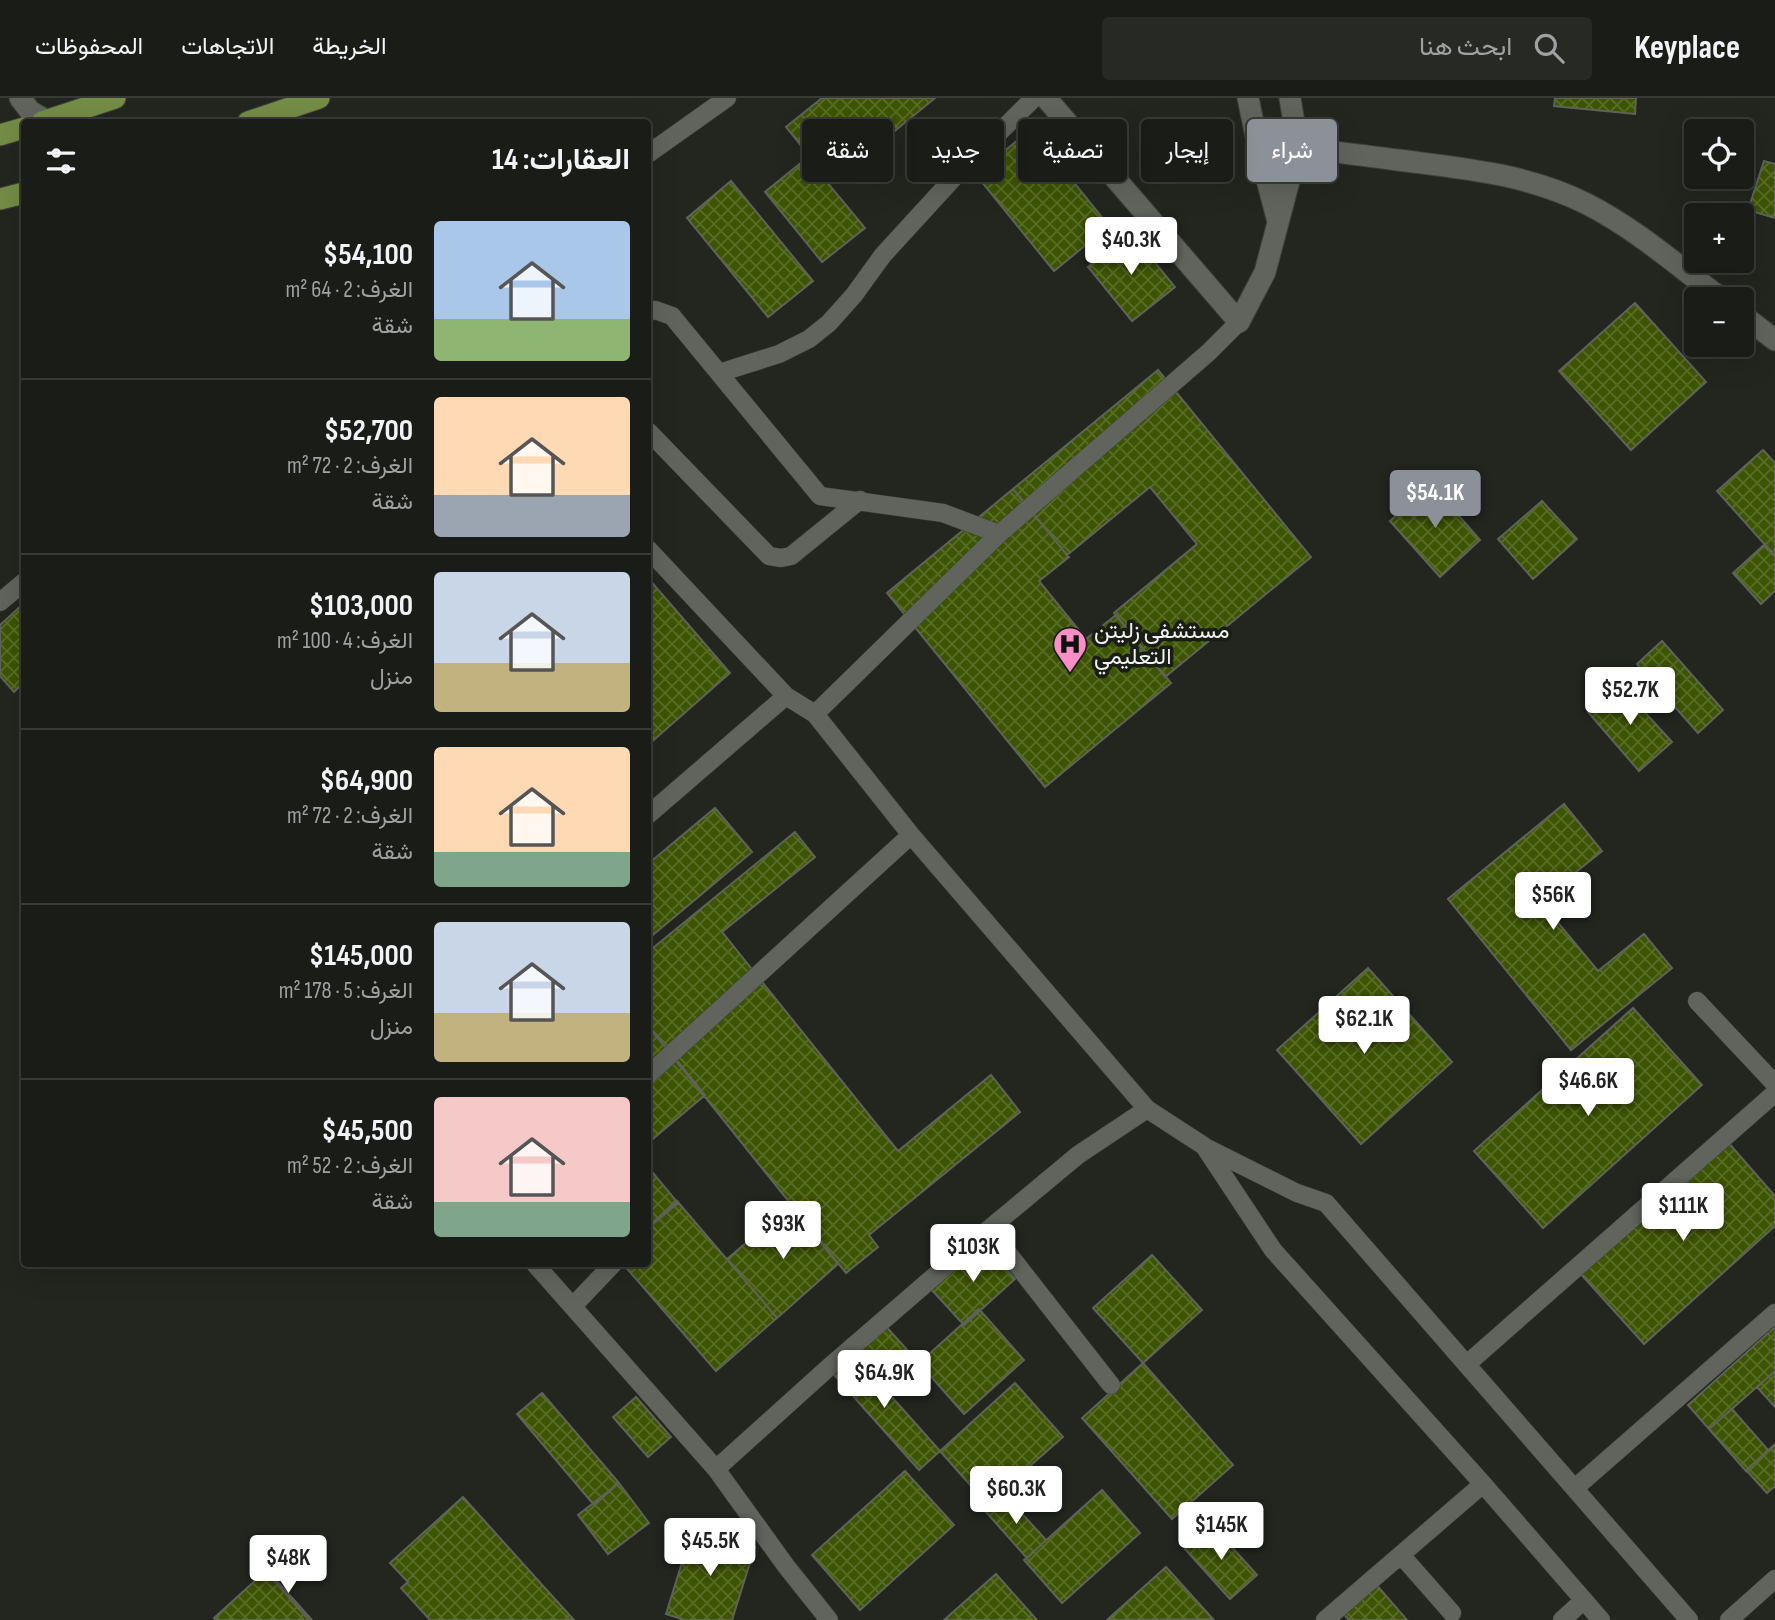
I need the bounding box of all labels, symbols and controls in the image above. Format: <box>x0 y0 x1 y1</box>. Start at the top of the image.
search box <box>1102 17 1592 80</box>
text: Keyplace <box>1634 28 1740 68</box>
icon: search <box>1530 29 1568 67</box>
text: المحفوظات <box>35 32 143 61</box>
text: الاتجاهات <box>181 32 274 61</box>
text: الخريطة <box>312 32 387 61</box>
text: ابحث هنا <box>1419 32 1512 63</box>
chip: شقة <box>802 119 893 182</box>
chip: جديد <box>907 119 1004 182</box>
chip: تصفية <box>1018 119 1127 182</box>
chip: إيجار <box>1141 119 1233 182</box>
chip: شراء <box>1247 119 1337 182</box>
map controls <box>1684 119 1754 357</box>
button: locate <box>1684 119 1754 189</box>
icon: filters <box>42 142 80 180</box>
text: العقارات: 14 <box>492 142 630 178</box>
button: + <box>1684 203 1754 273</box>
pin: $40.3K <box>1074 218 1188 277</box>
text: $40.3K <box>1101 226 1161 254</box>
text: $54,100 <box>323 237 413 273</box>
icon: home <box>490 249 574 333</box>
text: الغرف: 2 · 64 m² <box>286 276 413 304</box>
button: − <box>1684 287 1754 357</box>
text: شقة <box>371 312 413 340</box>
text: $52,700 <box>324 413 413 449</box>
icon: home <box>490 425 574 509</box>
text: الغرف: 2 · 72 m² <box>287 452 413 480</box>
pin: $54.1K <box>1378 470 1492 530</box>
text: $54.1K <box>1406 479 1464 507</box>
text: شقة <box>371 488 413 516</box>
text: $103,000 <box>309 588 413 624</box>
icon: home <box>490 600 574 684</box>
place label: مستشفى زليتن التعليمي <box>1094 617 1229 675</box>
hospital icon: مستشفى زليتن التعليمي <box>1051 625 1089 674</box>
text: الغرف: 4 · 100 m² <box>277 627 413 655</box>
text: منزل <box>370 663 413 691</box>
pin: $52.7K <box>1573 668 1687 727</box>
text: $52.7K <box>1601 676 1659 704</box>
text: $64,900 <box>320 763 413 799</box>
icon: home <box>490 775 574 859</box>
text: الغرف: 2 · 72 m² <box>287 802 413 830</box>
text: شقة <box>371 838 413 866</box>
pin: $56K <box>1512 872 1594 932</box>
text: $56K <box>1531 881 1575 909</box>
text: $145,000 <box>309 938 413 974</box>
icon: home <box>490 950 574 1034</box>
text: الغرف: 5 · 178 m² <box>279 977 413 1005</box>
pin: $62.1K <box>1307 996 1421 1056</box>
text: $62.1K <box>1335 1005 1393 1033</box>
text: منزل <box>370 1013 413 1041</box>
pin: $46.6K <box>1531 1058 1645 1118</box>
text: $46.6K <box>1558 1067 1618 1095</box>
text: $45,500 <box>322 1113 413 1149</box>
icon: home <box>490 1125 574 1209</box>
text: الغرف: 2 · 52 m² <box>287 1152 413 1180</box>
pin: $111K <box>1634 1184 1732 1243</box>
text: شقة <box>371 1188 413 1216</box>
text: $111K <box>1658 1192 1708 1220</box>
pin: $93K <box>742 1202 824 1261</box>
text: $93K <box>761 1210 805 1238</box>
pin: $103K <box>924 1224 1022 1284</box>
text: $103K <box>946 1233 1000 1261</box>
pin: $64.9K <box>827 1350 941 1410</box>
text: $64.9K <box>854 1359 914 1387</box>
pin: $60.3K <box>959 1466 1073 1526</box>
text: $60.3K <box>986 1475 1046 1503</box>
pin: $145K <box>1172 1502 1270 1562</box>
text: $145K <box>1194 1511 1248 1539</box>
pin: $45.5K <box>653 1518 767 1578</box>
text: $45.5K <box>680 1527 740 1555</box>
pin: $48K <box>247 1536 329 1595</box>
text: $48K <box>266 1544 310 1572</box>

